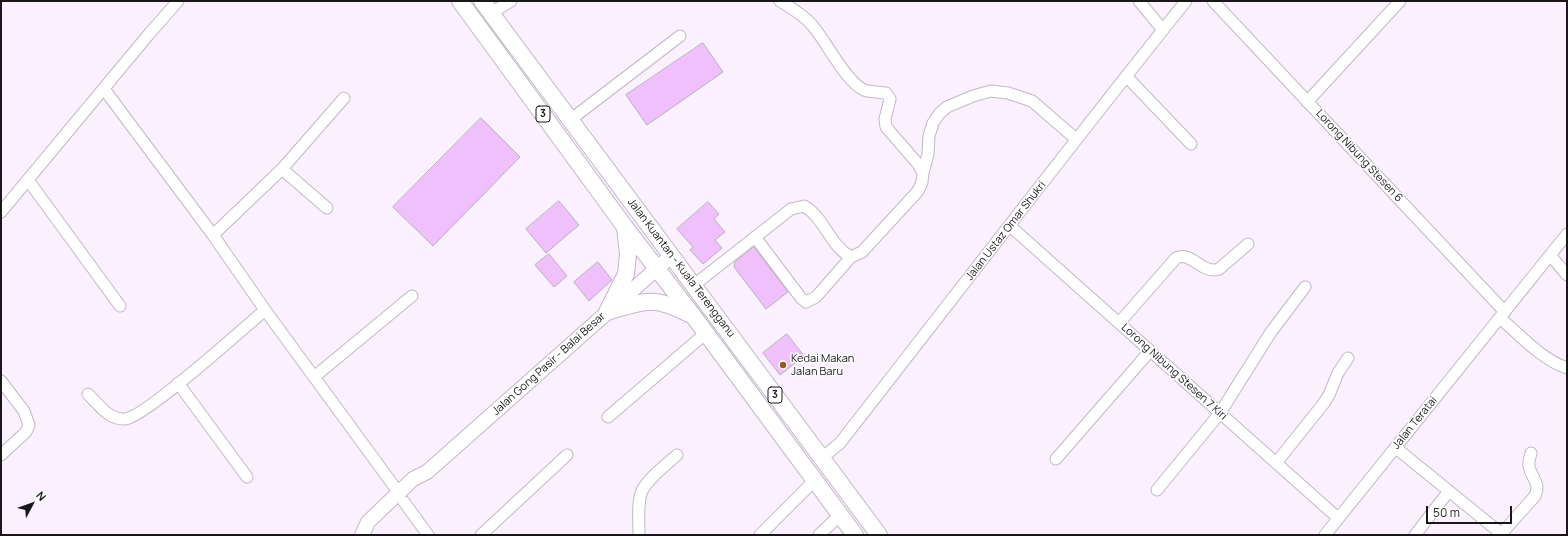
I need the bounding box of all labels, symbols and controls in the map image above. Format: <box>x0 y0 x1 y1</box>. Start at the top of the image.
road number: 3 <box>536 106 550 122</box>
street label: Lorong Nibung Stesen 6 <box>1313 107 1405 205</box>
street label: Jalan Ustaz Omar Shukri <box>963 179 1049 283</box>
street label: Jalan Kuantan - Kuala Terengganu <box>624 196 738 340</box>
street label: Jalan Gong Pasir - Balai Besar <box>490 310 608 418</box>
street label: Lorong Nibung Stesen 7 Kiri <box>1118 321 1230 423</box>
place label: Kedai Makan Jalan Baru <box>791 352 854 378</box>
marker: Kedai Makan Jalan Baru <box>778 360 788 370</box>
road number: 3 <box>768 387 782 403</box>
street label: Jalan Teratai <box>1390 394 1440 452</box>
north arrow <box>12 484 52 524</box>
text: N <box>33 488 50 504</box>
scale bar <box>1428 498 1514 524</box>
text: 50 m <box>1433 504 1460 521</box>

